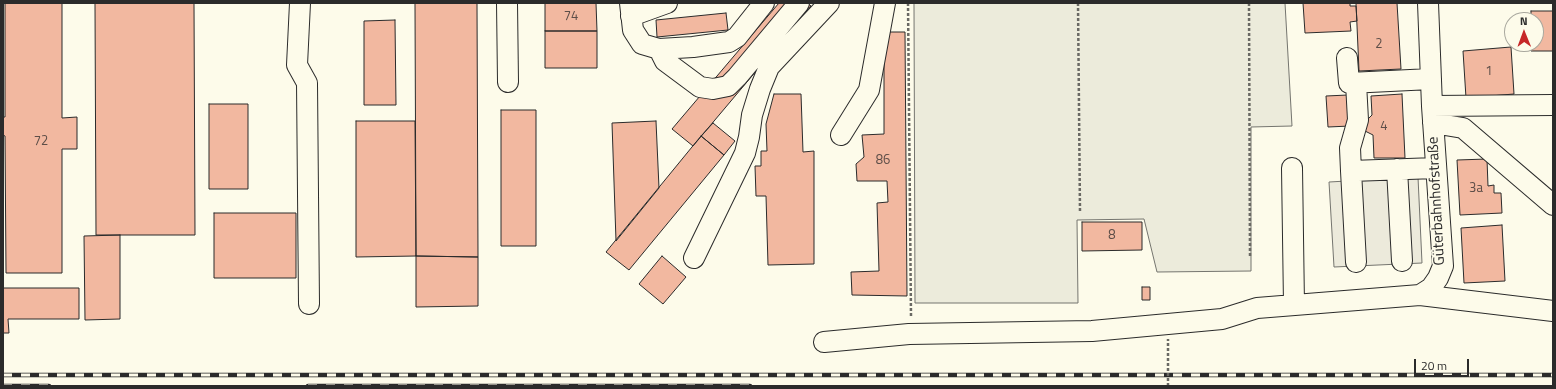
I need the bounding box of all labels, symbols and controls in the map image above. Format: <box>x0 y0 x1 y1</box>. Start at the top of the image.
house number: 74 <box>564 9 578 25</box>
north arrow <box>1504 12 1544 52</box>
text: N <box>1520 13 1528 29</box>
house number: 2 <box>1375 37 1383 53</box>
house number: 1 <box>1485 64 1493 80</box>
house number: 4 <box>1380 119 1388 135</box>
house number: 72 <box>34 134 48 150</box>
street label: Güterbahnhofstraße <box>1425 136 1449 266</box>
house number: 86 <box>876 153 890 169</box>
house number: 3a <box>1469 181 1483 197</box>
house number: 8 <box>1108 228 1116 244</box>
scale bar <box>1416 351 1471 377</box>
text: 20 m <box>1421 356 1447 375</box>

